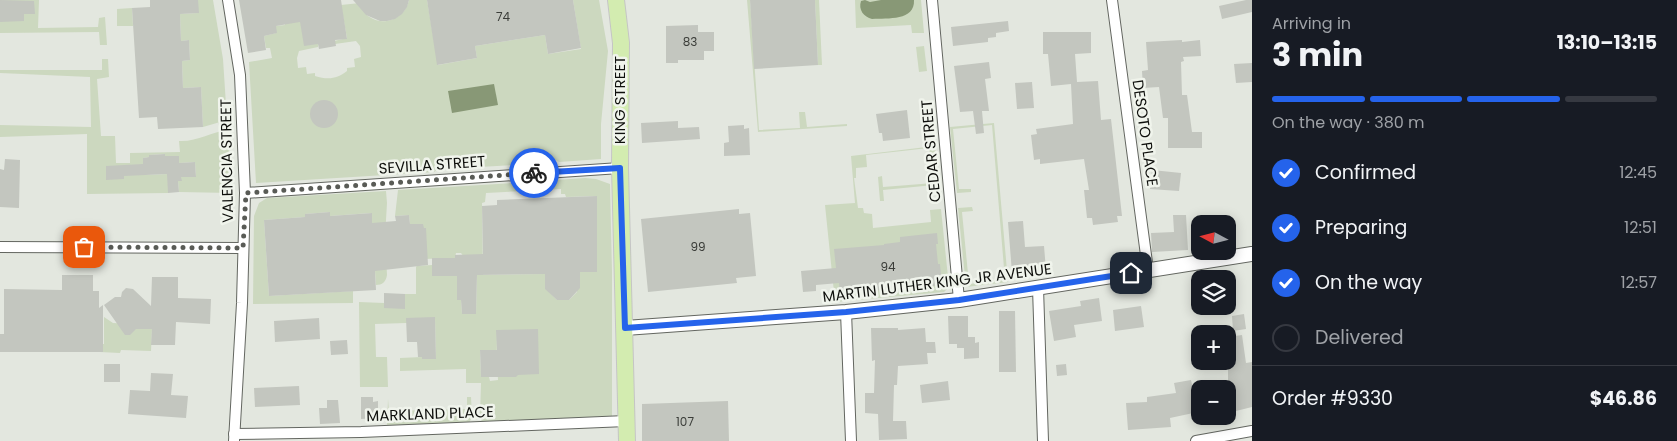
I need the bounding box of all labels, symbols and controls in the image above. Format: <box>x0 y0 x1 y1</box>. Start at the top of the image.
house number: 74 <box>496 8 510 25</box>
text: Arriving in <box>1272 12 1351 35</box>
text: 13:10–13:15 <box>1557 29 1657 56</box>
text: 3 min <box>1272 32 1363 77</box>
house number: 83 <box>683 33 697 50</box>
street label: KING STREET <box>609 56 630 144</box>
street label: DESOTO PLACE <box>1128 78 1163 188</box>
street label: VALENCIA STREET <box>215 99 238 223</box>
street label: CEDAR STREET <box>916 99 945 203</box>
text: On the way · 380 m <box>1272 111 1425 134</box>
courier <box>509 148 559 198</box>
street label: SEVILLA STREET <box>378 150 486 179</box>
icon: bike <box>520 159 548 187</box>
icon: check <box>1272 159 1300 187</box>
text: Confirmed <box>1315 159 1416 186</box>
text: 12:45 <box>1619 161 1657 184</box>
icon: check <box>1272 214 1300 242</box>
text: Preparing <box>1315 214 1407 241</box>
north arrow <box>1191 215 1236 260</box>
map controls <box>1191 215 1236 425</box>
text: 12:51 <box>1624 216 1657 239</box>
pin <box>63 226 105 268</box>
icon: bag <box>70 233 98 261</box>
house number: 99 <box>690 238 706 255</box>
pin <box>1110 252 1152 294</box>
street label: MARTIN LUTHER KING JR AVENUE <box>821 258 1053 307</box>
house number: 94 <box>880 258 896 275</box>
icon: home <box>1117 259 1145 287</box>
icon: check <box>1272 269 1300 297</box>
text: On the way <box>1315 269 1422 296</box>
button: layers <box>1191 270 1236 315</box>
text: 12:57 <box>1620 271 1657 294</box>
text: Delivered <box>1315 324 1404 351</box>
button: + <box>1191 325 1236 370</box>
button: − <box>1191 380 1236 425</box>
text: Order #9330 <box>1272 385 1393 412</box>
text: $46.86 <box>1590 385 1657 412</box>
street label: MARKLAND PLACE <box>366 401 494 426</box>
house number: 107 <box>676 413 694 430</box>

